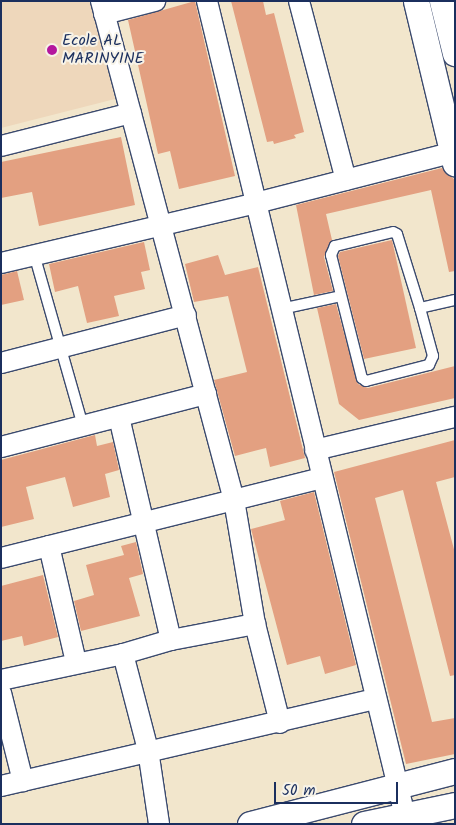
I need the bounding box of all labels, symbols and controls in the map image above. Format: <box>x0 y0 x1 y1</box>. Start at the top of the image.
place label: Ecole AL MARINYINE <box>62 31 144 69</box>
marker: Ecole AL MARINYINE <box>46 44 58 56</box>
scale bar <box>276 772 400 804</box>
text: 50 m <box>282 779 316 803</box>

